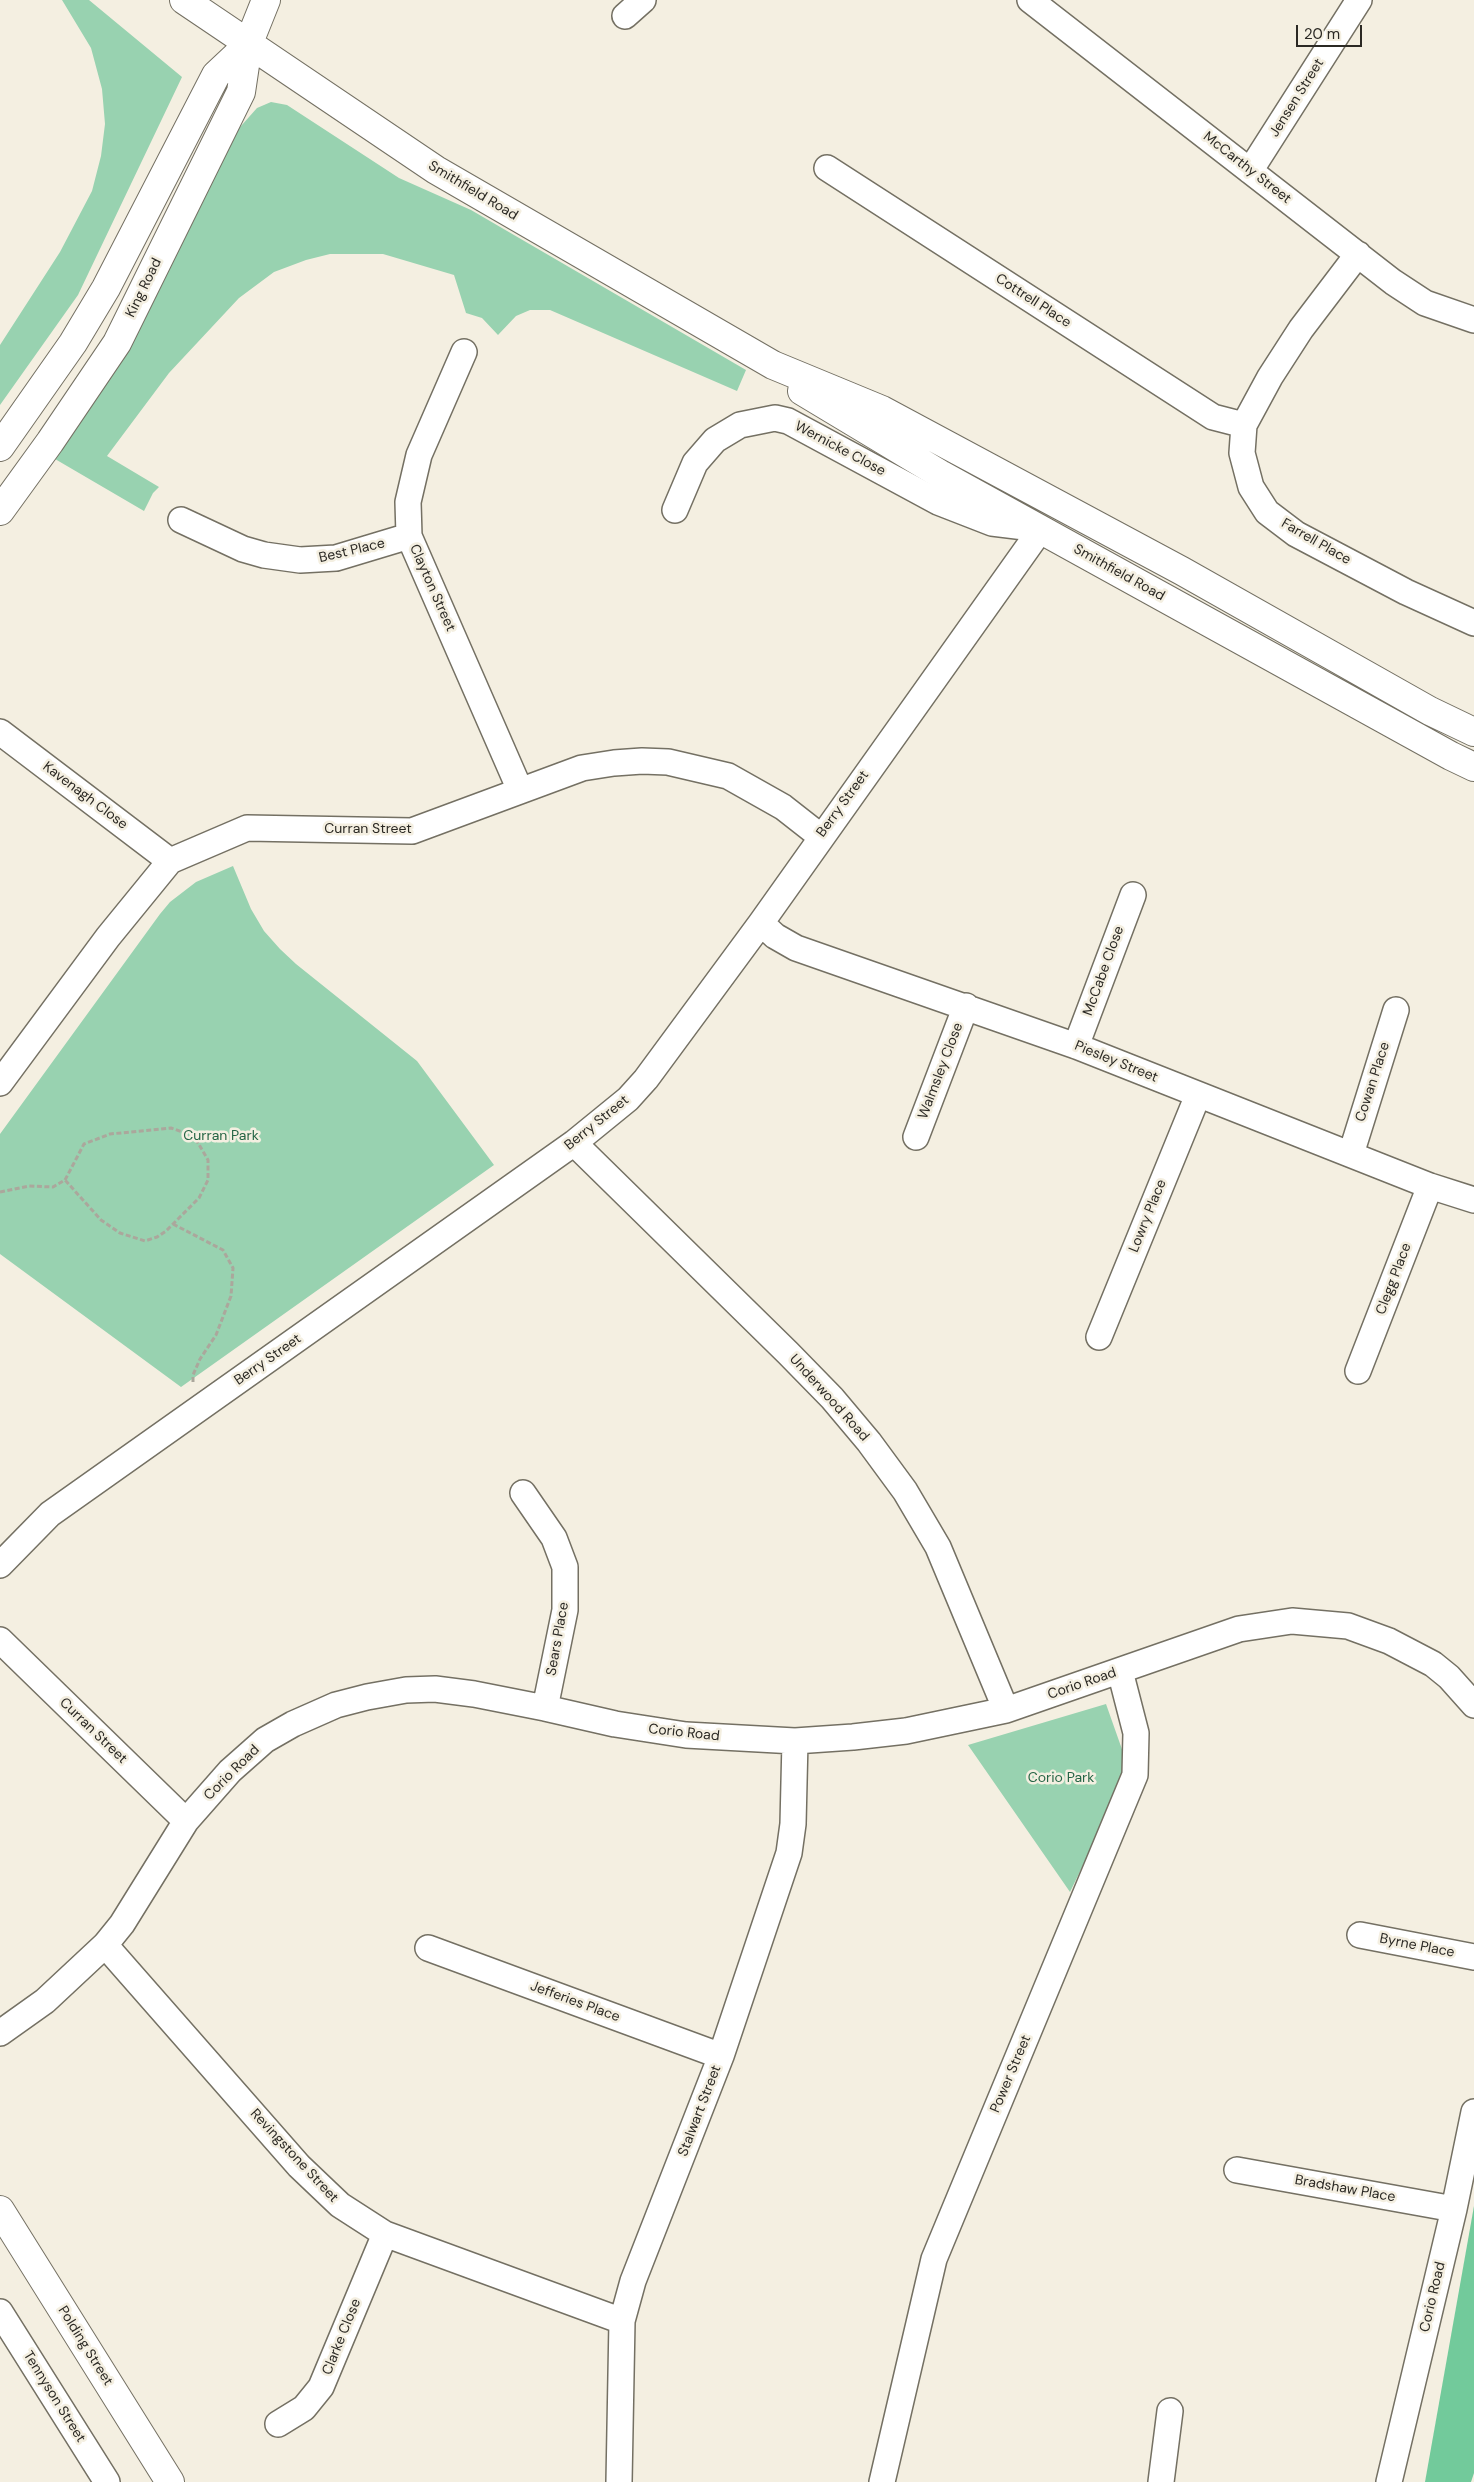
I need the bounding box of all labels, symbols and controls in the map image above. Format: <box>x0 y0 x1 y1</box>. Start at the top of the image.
scale bar <box>1299 15 1365 47</box>
text: 20 m <box>1304 24 1340 44</box>
street label: Jensen Street <box>1266 56 1328 140</box>
street label: McCarthy Street <box>1200 128 1294 208</box>
street label: Smithfield Road <box>425 158 521 224</box>
street label: King Road <box>122 256 166 320</box>
street label: Cottrell Place <box>992 270 1074 332</box>
street label: Wernicke Close <box>792 418 888 480</box>
street label: Farrell Place <box>1278 515 1354 569</box>
street label: Best Place <box>317 535 387 567</box>
street label: Smithfield Road <box>1071 541 1167 605</box>
street label: Clayton Street <box>405 542 459 634</box>
street label: Kavenagh Close <box>39 759 131 833</box>
street label: Berry Street <box>813 768 873 840</box>
street label: Curran Street <box>324 821 412 837</box>
street label: McCabe Close <box>1080 924 1128 1018</box>
street label: Walmsley Close <box>915 1020 967 1122</box>
street label: Piesley Street <box>1072 1038 1160 1086</box>
street label: Cowan Place <box>1352 1040 1394 1124</box>
street label: Berry Street <box>561 1092 633 1154</box>
park label: Curran Park <box>183 1128 259 1144</box>
street label: Lowry Place <box>1126 1177 1170 1255</box>
street label: Clegg Place <box>1373 1241 1415 1317</box>
street label: Berry Street <box>231 1331 305 1389</box>
street label: Underwood Road <box>786 1351 872 1445</box>
street label: Sears Place <box>543 1601 573 1677</box>
street label: Corio Road <box>1045 1664 1119 1704</box>
street label: Curran Street <box>56 1695 130 1767</box>
street label: Corio Road <box>648 1721 720 1745</box>
street label: Corio Road <box>201 1742 263 1804</box>
park label: Corio Park <box>1028 1770 1094 1786</box>
street label: Byrne Place <box>1378 1931 1456 1961</box>
street label: Jefferies Place <box>528 1978 622 2026</box>
street label: Power Street <box>987 2033 1035 2115</box>
street label: Stalwart Street <box>675 2063 725 2159</box>
street label: Revingstone Street <box>246 2106 342 2206</box>
street label: Bradshaw Place <box>1293 2172 1397 2206</box>
street label: Corio Road <box>1417 2260 1449 2334</box>
street label: Clarke Close <box>319 2296 365 2378</box>
street label: Polding Street <box>54 2303 116 2389</box>
street label: Tennyson Street <box>19 2348 89 2446</box>

